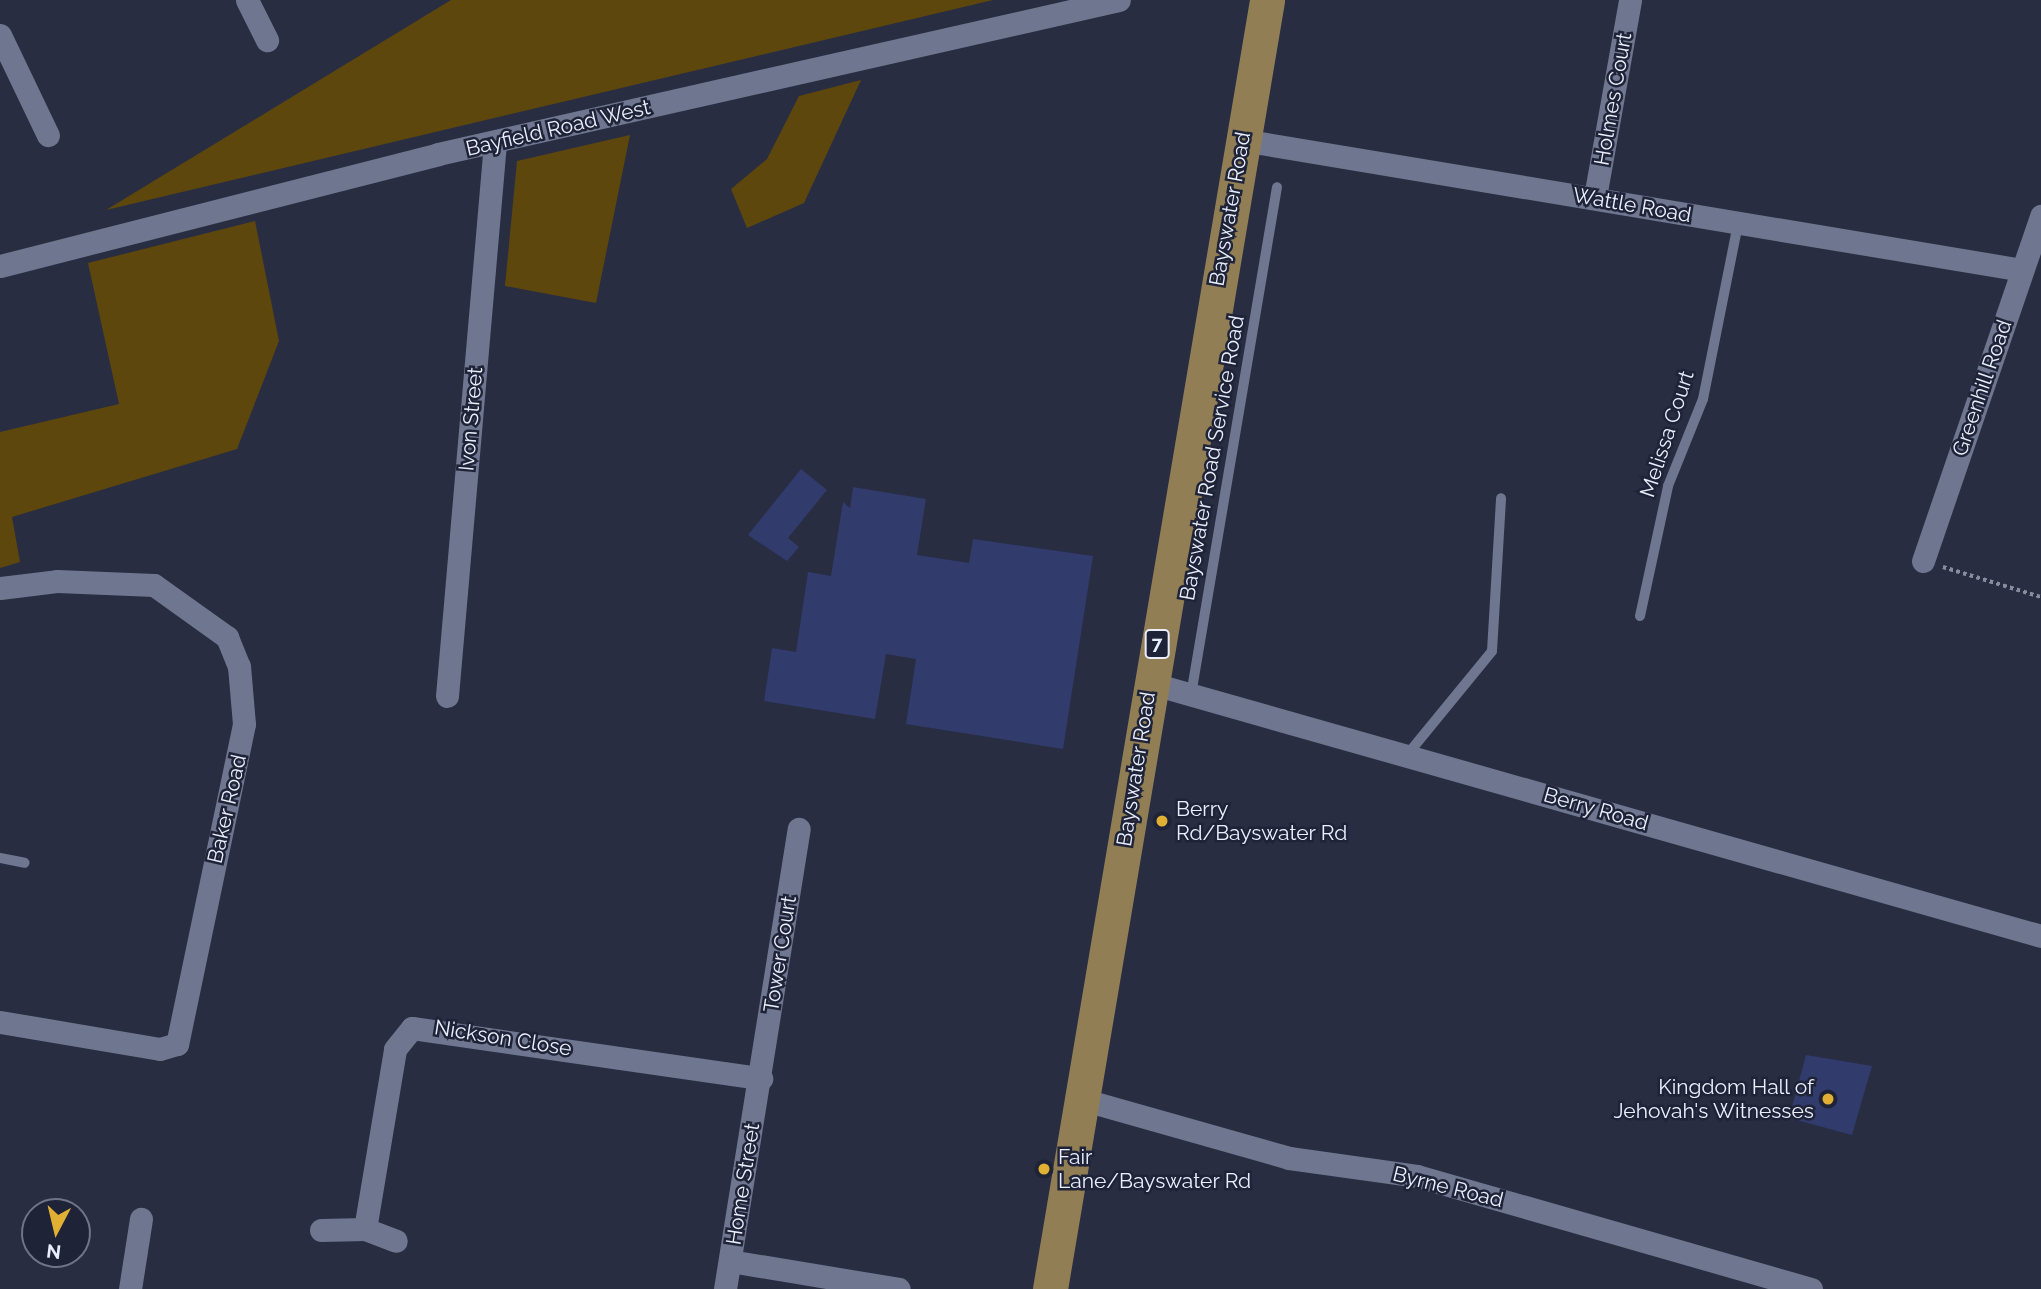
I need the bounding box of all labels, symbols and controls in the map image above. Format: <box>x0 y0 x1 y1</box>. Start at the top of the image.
street label: Holmes Court <box>1589 31 1637 167</box>
street label: Bayfield Road West <box>463 94 653 162</box>
street label: Bayswater Road <box>1204 130 1256 288</box>
street label: Wattle Road <box>1571 182 1693 228</box>
street label: Bayswater Road Service Road <box>1174 313 1250 603</box>
street label: Greenhill Road <box>1947 316 2017 460</box>
street label: Ivon Street <box>454 366 488 472</box>
street label: Melissa Court <box>1635 367 1699 501</box>
road number: 7 <box>1143 628 1171 660</box>
street label: Bayswater Road <box>1111 690 1161 848</box>
street label: Baker Road <box>202 752 252 866</box>
street label: Berry Road <box>1541 782 1651 836</box>
place label: Berry Rd/Bayswater Rd <box>1176 796 1348 846</box>
marker: Berry Rd/Bayswater Rd <box>1154 813 1170 829</box>
street label: Tower Court <box>758 894 802 1014</box>
street label: Nickson Close <box>432 1015 574 1061</box>
place label: Kingdom Hall of Jehovah's Witnesses <box>1613 1074 1814 1124</box>
marker: Kingdom Hall of Jehovah's Witnesses <box>1820 1091 1836 1107</box>
street label: Home Street <box>721 1121 765 1247</box>
place label: Fair Lane/Bayswater Rd <box>1058 1144 1252 1194</box>
marker: Fair Lane/Bayswater Rd <box>1036 1161 1052 1177</box>
street label: Byrne Road <box>1390 1161 1506 1213</box>
north arrow <box>21 1198 91 1268</box>
text: N <box>45 1240 62 1264</box>

